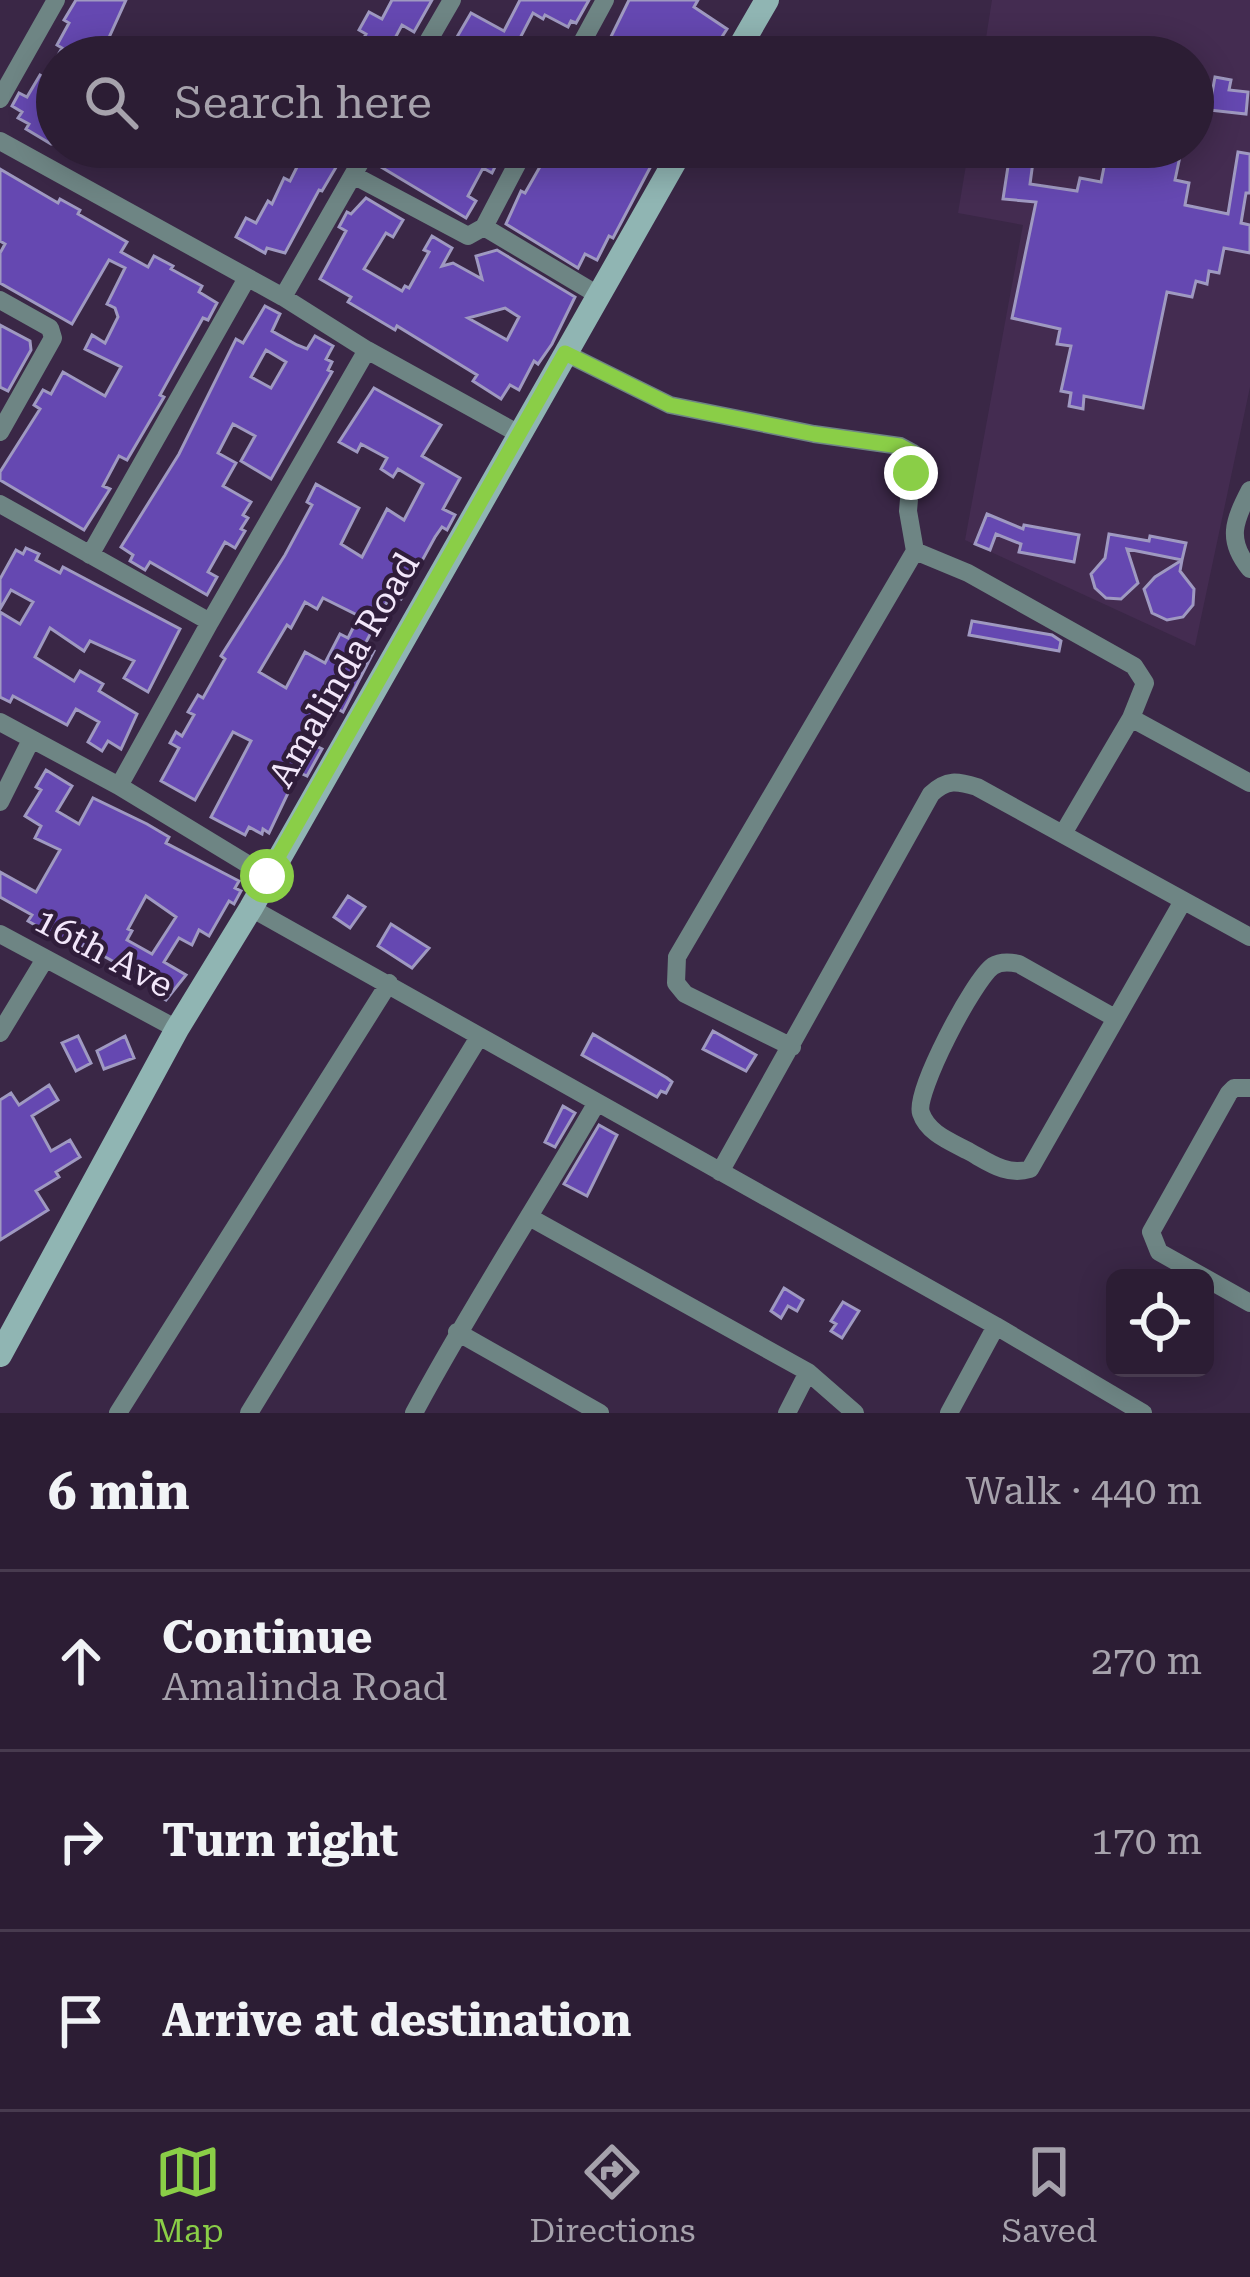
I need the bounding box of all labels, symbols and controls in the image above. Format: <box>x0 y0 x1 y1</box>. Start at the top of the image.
search box <box>36 36 1214 168</box>
icon: search <box>78 69 144 135</box>
text: Search here <box>174 76 432 129</box>
route end <box>884 446 938 500</box>
street label: Amalinda Road <box>260 545 428 795</box>
route start <box>240 849 294 903</box>
street label: 16th Ave <box>28 899 180 1007</box>
map controls <box>1106 1269 1214 1377</box>
button: locate <box>1106 1269 1214 1377</box>
text: 6 min <box>48 1462 190 1521</box>
text: Walk · 440 m <box>966 1468 1202 1514</box>
text: Continue <box>162 1611 373 1664</box>
icon: ahead <box>48 1628 114 1694</box>
text: 270 m <box>1091 1638 1202 1684</box>
text: Amalinda Road <box>162 1664 447 1710</box>
icon: right <box>48 1808 114 1874</box>
text: Turn right <box>162 1814 398 1867</box>
text: 170 m <box>1091 1818 1202 1864</box>
icon: arrive <box>48 1988 114 2054</box>
text: Arrive at destination <box>162 1994 631 2047</box>
tab: Map <box>153 2139 224 2250</box>
tab: Directions <box>529 2139 695 2250</box>
tab: Saved <box>1001 2139 1097 2250</box>

